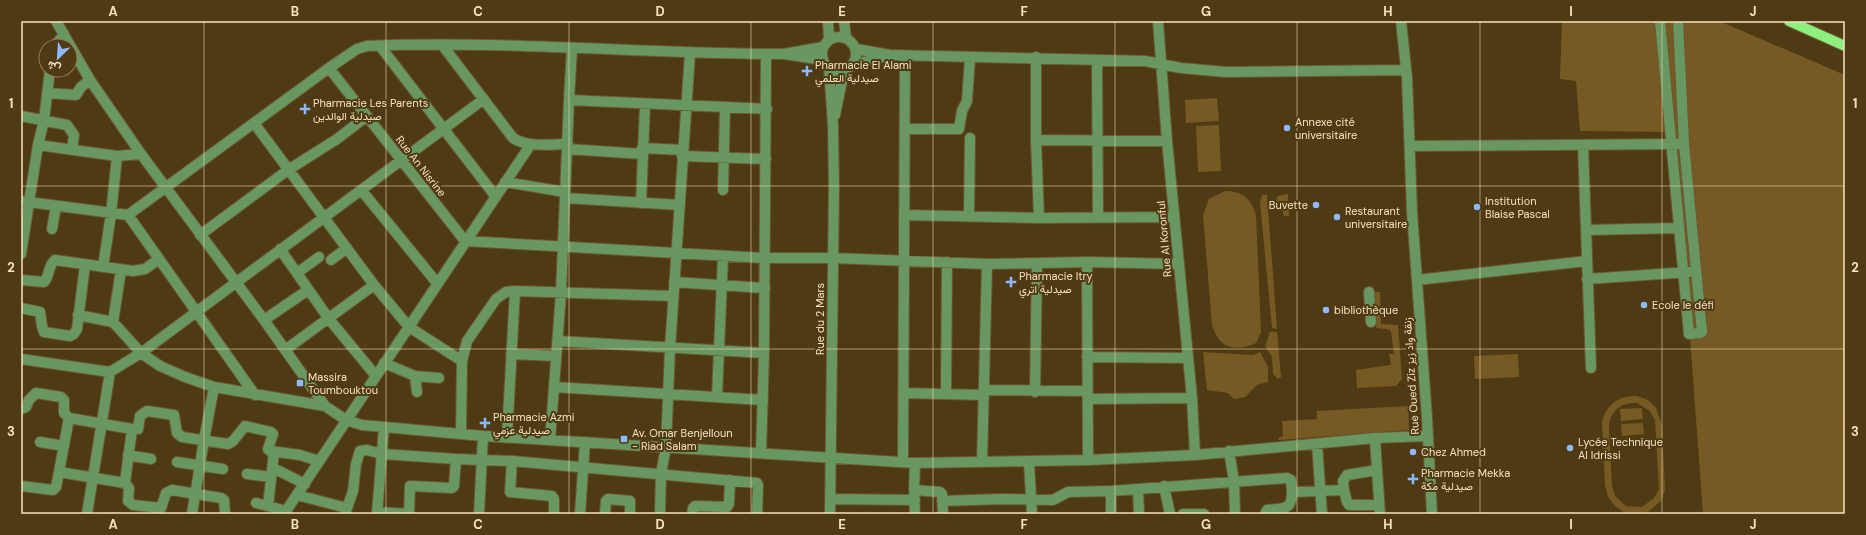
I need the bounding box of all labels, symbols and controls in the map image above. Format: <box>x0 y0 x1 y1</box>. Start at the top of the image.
text: A <box>108 3 118 20</box>
text: B <box>291 3 299 20</box>
text: C <box>473 3 483 20</box>
text: D <box>655 3 665 20</box>
text: E <box>838 3 846 20</box>
text: F <box>1020 3 1028 20</box>
text: G <box>1201 3 1211 20</box>
text: H <box>1383 3 1393 20</box>
text: I <box>1569 3 1573 20</box>
text: J <box>1749 3 1757 20</box>
north arrow <box>38 38 78 78</box>
text: ش <box>45 58 63 76</box>
place label: Pharmacie El Alami صيدلية العلمي <box>815 58 911 88</box>
marker: Pharmacie El Alami صيدلية العلمي <box>802 66 812 76</box>
text: 1 <box>9 95 13 112</box>
text: 1 <box>1853 95 1857 112</box>
place label: Pharmacie Les Parents صيدلية الوالدين <box>313 96 428 123</box>
marker: Pharmacie Les Parents صيدلية الوالدين <box>300 104 310 114</box>
place label: Annexe cité universitaire <box>1295 115 1357 142</box>
marker: Annexe cité universitaire <box>1282 123 1292 133</box>
street label: Rue An Nisrine <box>393 133 449 199</box>
place label: Institution Blaise Pascal <box>1485 194 1550 221</box>
place label: Buvette <box>1269 198 1308 212</box>
street label: Rue Al Koronful <box>1154 200 1174 278</box>
marker: Buvette <box>1311 200 1321 210</box>
marker: Institution Blaise Pascal <box>1472 202 1482 212</box>
place label: Restaurant universitaire <box>1345 204 1407 231</box>
marker: Restaurant universitaire <box>1332 212 1342 222</box>
text: 2 <box>7 259 15 276</box>
text: 2 <box>1851 259 1859 276</box>
place label: Pharmacie Itry صيدلية اتري <box>1019 269 1093 299</box>
marker: Pharmacie Itry صيدلية اتري <box>1006 277 1016 287</box>
street label: Rue du 2 Mars <box>813 283 827 355</box>
place label: Ecole le défi <box>1652 298 1714 312</box>
marker: Ecole le défi <box>1639 300 1649 310</box>
place label: bibliothèque <box>1334 303 1398 317</box>
marker: bibliothèque <box>1321 305 1331 315</box>
street label: Rue Oued Ziz زنقة واد زيز <box>1400 317 1422 435</box>
place label: Massira Toumbouktou <box>308 370 378 397</box>
marker: Massira Toumbouktou <box>295 378 305 388</box>
place label: Pharmacie Azmi صيدلية عزمي <box>493 410 574 440</box>
marker: Pharmacie Azmi صيدلية عزمي <box>480 418 490 428</box>
text: 3 <box>7 423 15 440</box>
text: 3 <box>1851 423 1859 440</box>
place label: Av. Omar Benjelloun - Riad Salam <box>632 426 733 453</box>
marker: Av. Omar Benjelloun - Riad Salam <box>619 434 629 444</box>
place label: Lycée Technique Al Idrissi <box>1578 435 1663 462</box>
marker: Lycée Technique Al Idrissi <box>1565 443 1575 453</box>
place label: Chez Ahmed <box>1421 445 1486 459</box>
marker: Chez Ahmed <box>1408 447 1418 457</box>
place label: Pharmacie Mekka صيدلية مكة <box>1421 466 1510 493</box>
marker: Pharmacie Mekka صيدلية مكة <box>1408 474 1418 484</box>
text: A <box>108 516 118 533</box>
text: B <box>291 516 299 533</box>
text: C <box>473 516 483 533</box>
text: D <box>655 516 665 533</box>
text: E <box>838 516 846 533</box>
text: F <box>1020 516 1028 533</box>
text: G <box>1201 516 1211 533</box>
text: H <box>1383 516 1393 533</box>
text: I <box>1569 516 1573 533</box>
text: J <box>1749 516 1757 533</box>

